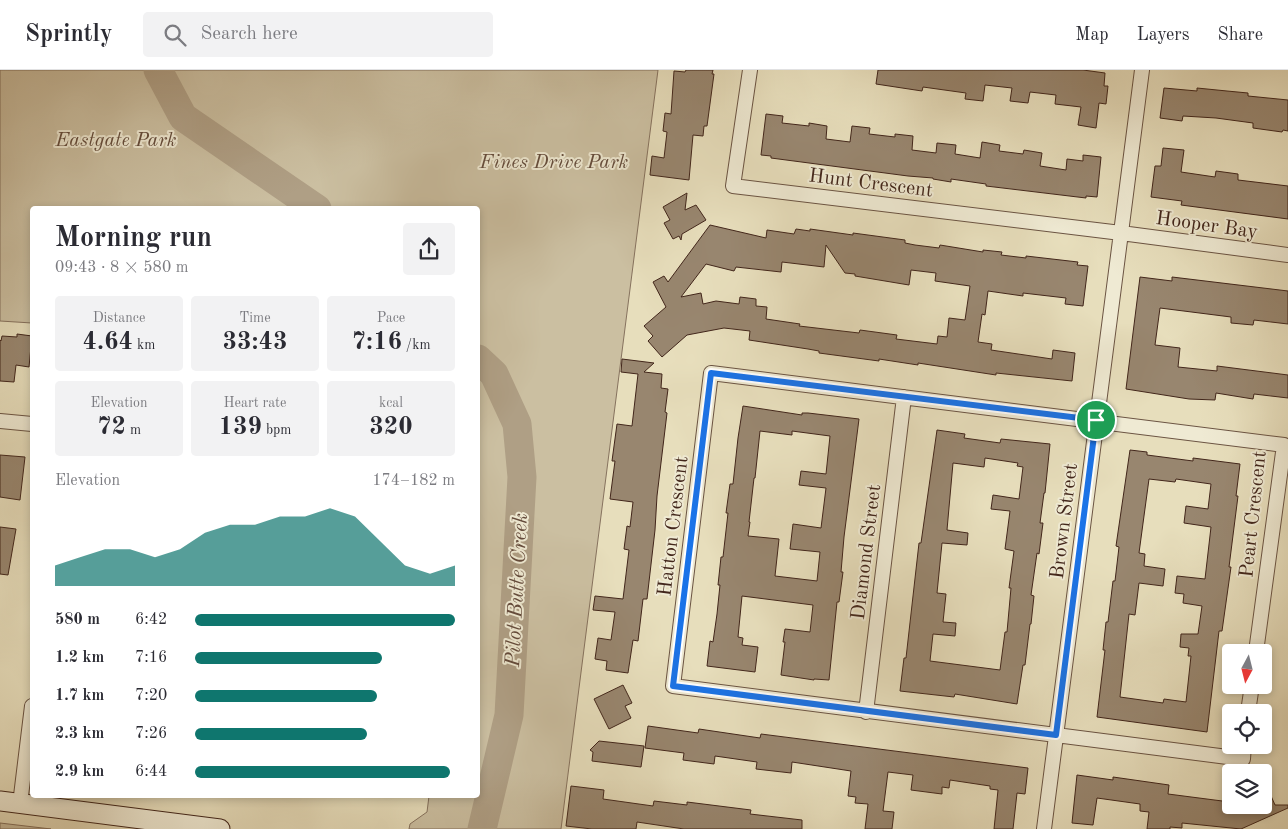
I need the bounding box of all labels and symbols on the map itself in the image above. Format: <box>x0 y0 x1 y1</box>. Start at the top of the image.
park label: Eastgate Park <box>54 131 177 151</box>
park label: Fines Drive Park <box>479 153 629 173</box>
street label: Hunt Crescent <box>807 166 934 202</box>
street label: Hooper Bay <box>1154 209 1259 243</box>
pin <box>1075 399 1117 441</box>
street label: Peart Crescent <box>1237 450 1271 579</box>
street label: Hatton Crescent <box>655 455 693 598</box>
street label: Brown Street <box>1048 462 1082 580</box>
street label: Diamond Street <box>849 483 885 621</box>
water label: Pilot Butte Creek <box>503 513 532 669</box>
north arrow <box>1222 644 1272 694</box>

